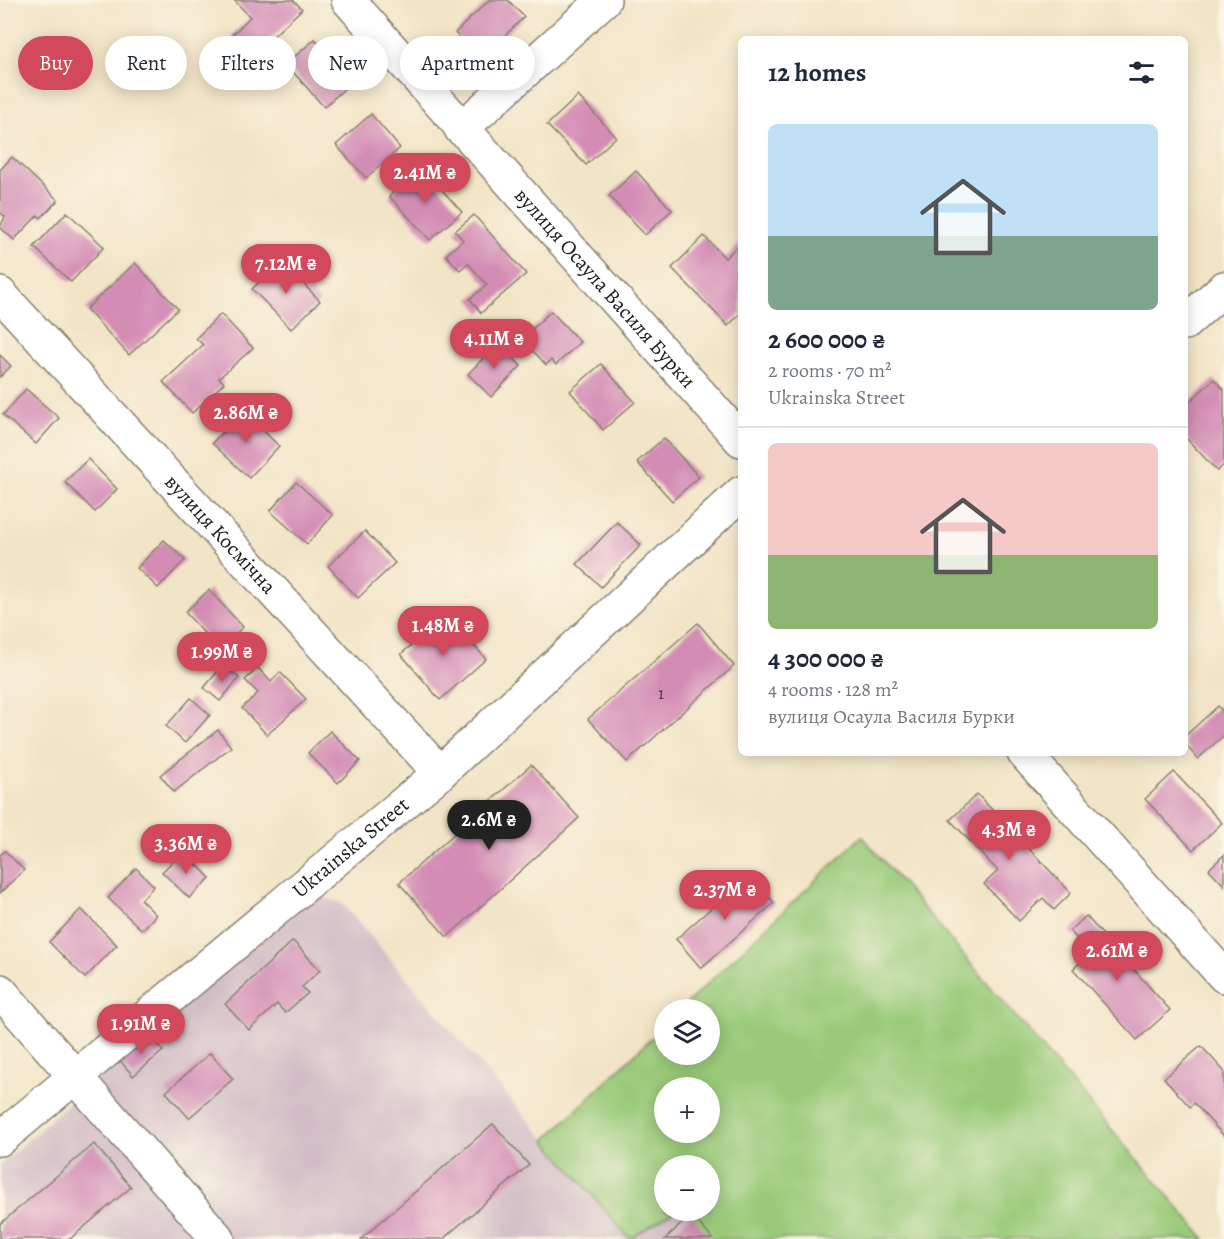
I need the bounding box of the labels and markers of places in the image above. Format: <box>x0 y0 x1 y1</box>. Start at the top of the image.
pin: 2.41M ₴ <box>370 153 480 204</box>
pin: 7.12M ₴ <box>231 244 341 295</box>
pin: 4.11M ₴ <box>439 319 549 370</box>
pin: 2.86M ₴ <box>191 393 301 444</box>
pin: 1.48M ₴ <box>388 606 498 657</box>
pin: 1.99M ₴ <box>167 632 277 683</box>
pin: 2.6M ₴ <box>440 800 538 851</box>
pin: 4.3M ₴ <box>960 810 1058 861</box>
pin: 3.36M ₴ <box>131 824 241 875</box>
pin: 2.37M ₴ <box>670 870 780 921</box>
pin: 2.61M ₴ <box>1062 931 1172 982</box>
pin: 1.91M ₴ <box>86 1004 196 1055</box>

